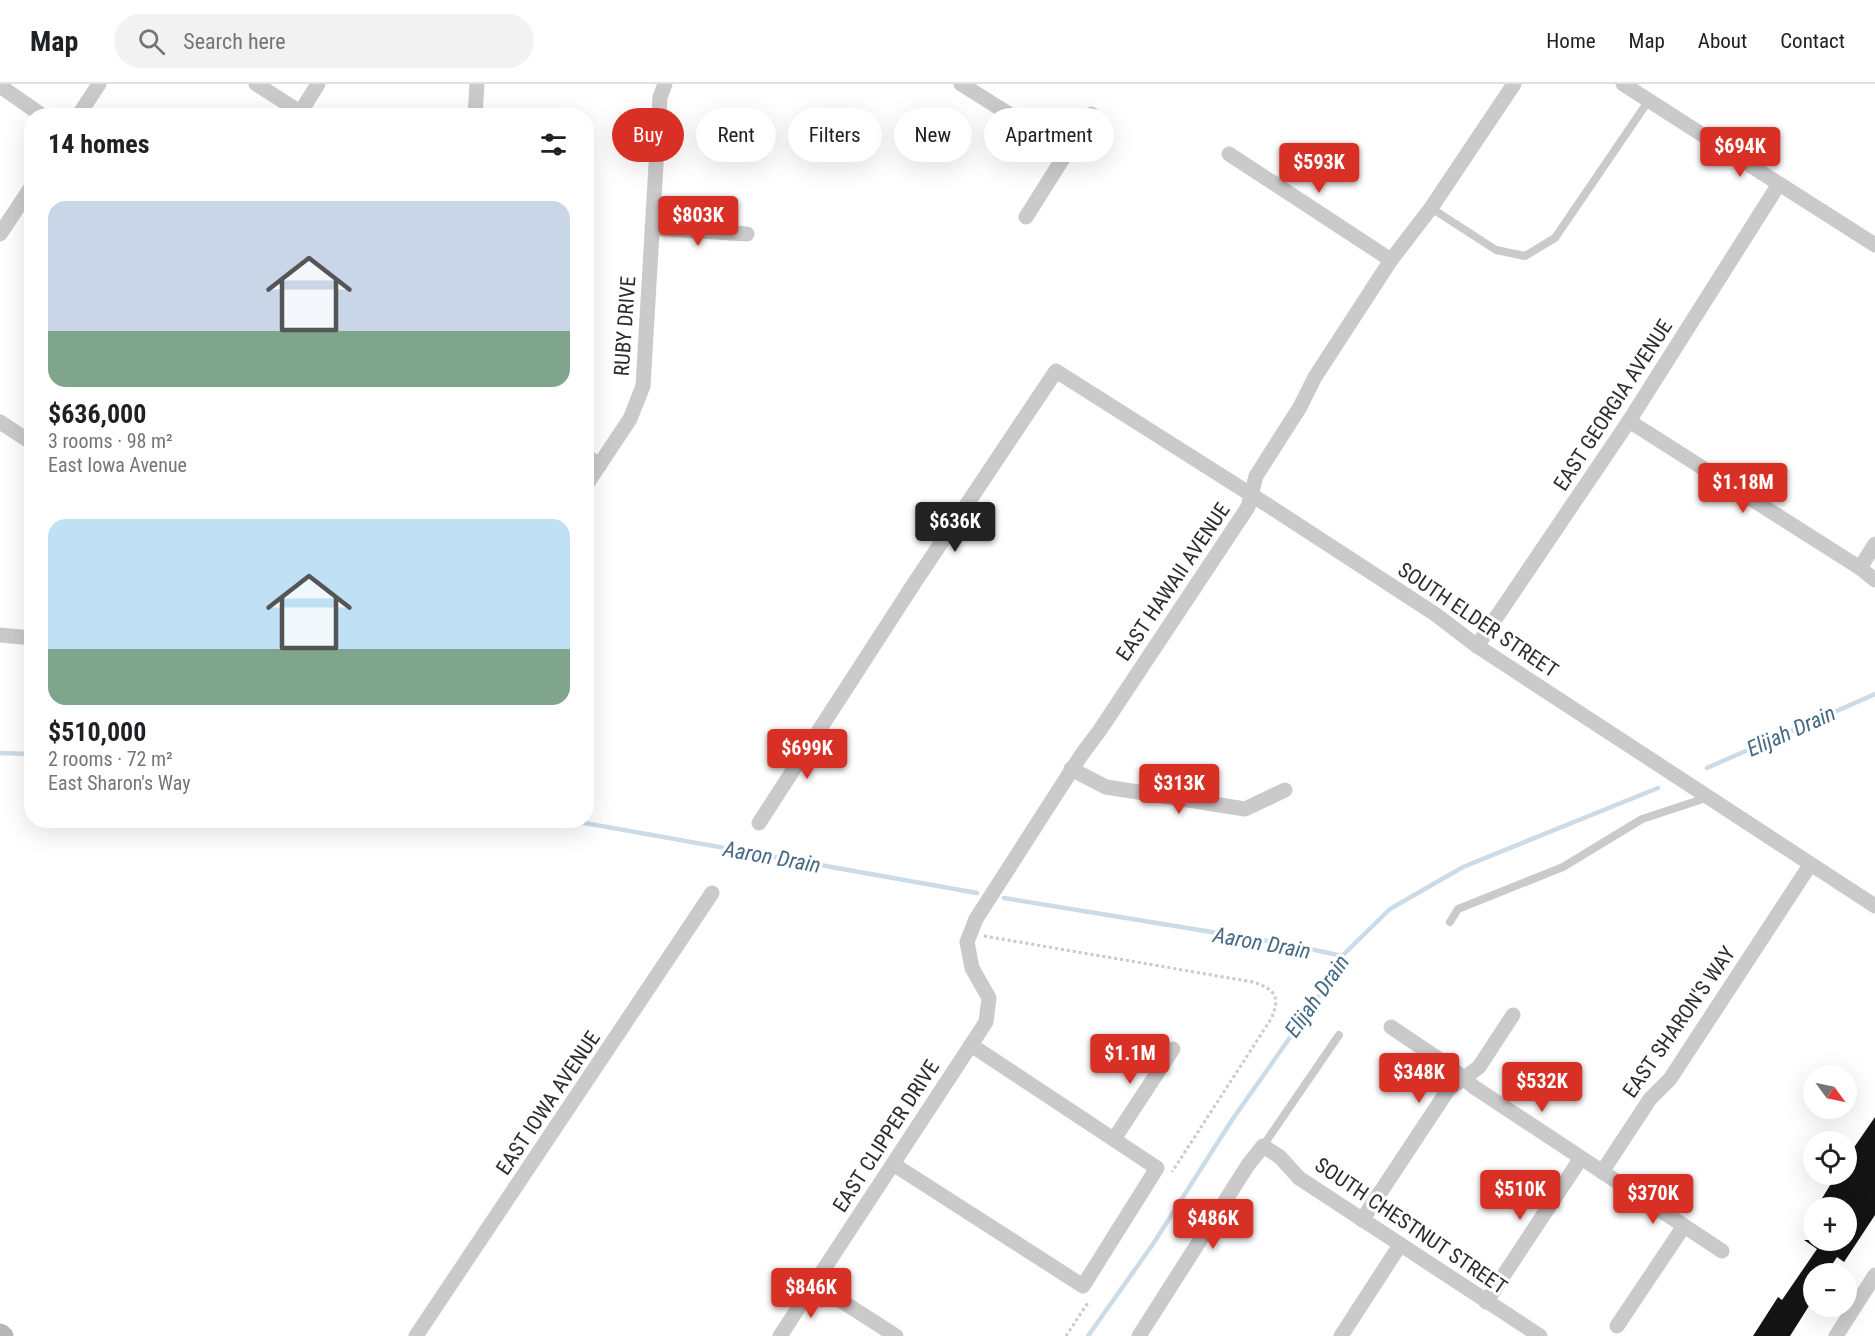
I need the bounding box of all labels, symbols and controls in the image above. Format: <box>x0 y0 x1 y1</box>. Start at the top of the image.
search box <box>114 14 534 68</box>
text: Map <box>30 25 78 58</box>
icon: search <box>135 25 168 58</box>
text: Search here <box>183 29 286 54</box>
text: Home <box>1546 29 1596 53</box>
text: Map <box>1629 29 1665 53</box>
text: About <box>1698 29 1747 53</box>
text: Contact <box>1780 29 1845 53</box>
chip: Buy <box>612 108 684 162</box>
chip: Rent <box>696 108 776 162</box>
chip: Filters <box>788 108 882 162</box>
chip: New <box>894 108 972 162</box>
chip: Apartment <box>984 108 1114 162</box>
pin: $694K <box>1698 127 1782 178</box>
icon: filters <box>537 128 570 161</box>
text: 14 homes <box>48 129 150 159</box>
text: $694K <box>1714 134 1766 158</box>
pin: $593K <box>1277 143 1361 194</box>
text: $593K <box>1293 150 1345 174</box>
pin: $803K <box>656 196 740 247</box>
text: $803K <box>672 203 724 227</box>
icon: home <box>255 240 363 348</box>
street label: RUBY DRIVE <box>610 275 640 377</box>
street label: EAST GEORGIA AVENUE <box>1549 315 1677 495</box>
text: $636,000 <box>48 399 146 429</box>
text: 3 rooms · 98 m² <box>48 429 173 453</box>
text: East Iowa Avenue <box>48 453 187 477</box>
pin: $1.18M <box>1694 463 1792 514</box>
text: $1.18M <box>1712 470 1774 494</box>
street label: EAST HAWAII AVENUE <box>1111 499 1235 665</box>
pin: $636K <box>913 502 997 553</box>
text: $636K <box>929 509 981 533</box>
icon: home <box>255 558 363 666</box>
street label: SOUTH ELDER STREET <box>1393 558 1563 683</box>
water label: Elijah Drain <box>1743 700 1839 762</box>
text: $510,000 <box>48 717 146 747</box>
pin: $699K <box>765 729 849 780</box>
text: $699K <box>781 736 833 760</box>
text: 2 rooms · 72 m² <box>48 747 173 771</box>
pin: $313K <box>1137 764 1221 815</box>
text: East Sharon's Way <box>48 771 190 795</box>
text: $313K <box>1153 771 1205 795</box>
water label: Aaron Drain <box>720 836 823 878</box>
water label: Aaron Drain <box>1210 922 1313 964</box>
street label: EAST SHARON'S WAY <box>1618 942 1740 1102</box>
water label: Elijah Drain <box>1280 950 1354 1042</box>
street label: EAST IOWA AVENUE <box>491 1027 605 1179</box>
pin: $1.1M <box>1088 1034 1172 1085</box>
text: $1.1M <box>1104 1041 1156 1065</box>
pin: $348K <box>1377 1053 1461 1104</box>
street label: EAST CLIPPER DRIVE <box>828 1056 944 1216</box>
text: $348K <box>1393 1060 1445 1084</box>
pin: $532K <box>1500 1062 1584 1113</box>
north arrow <box>1803 1065 1857 1119</box>
map controls <box>1803 1065 1857 1317</box>
text: $532K <box>1516 1069 1568 1093</box>
button: locate <box>1803 1131 1857 1185</box>
street label: SOUTH CHESTNUT STREET <box>1310 1153 1512 1299</box>
pin: $510K <box>1478 1170 1562 1221</box>
pin: $370K <box>1611 1174 1695 1225</box>
text: $510K <box>1494 1177 1546 1201</box>
text: $370K <box>1627 1181 1679 1205</box>
button: + <box>1803 1197 1857 1251</box>
pin: $486K <box>1171 1199 1255 1250</box>
text: $486K <box>1187 1206 1239 1230</box>
button: − <box>1803 1263 1857 1317</box>
pin: $846K <box>769 1268 853 1319</box>
text: $846K <box>785 1275 837 1299</box>

